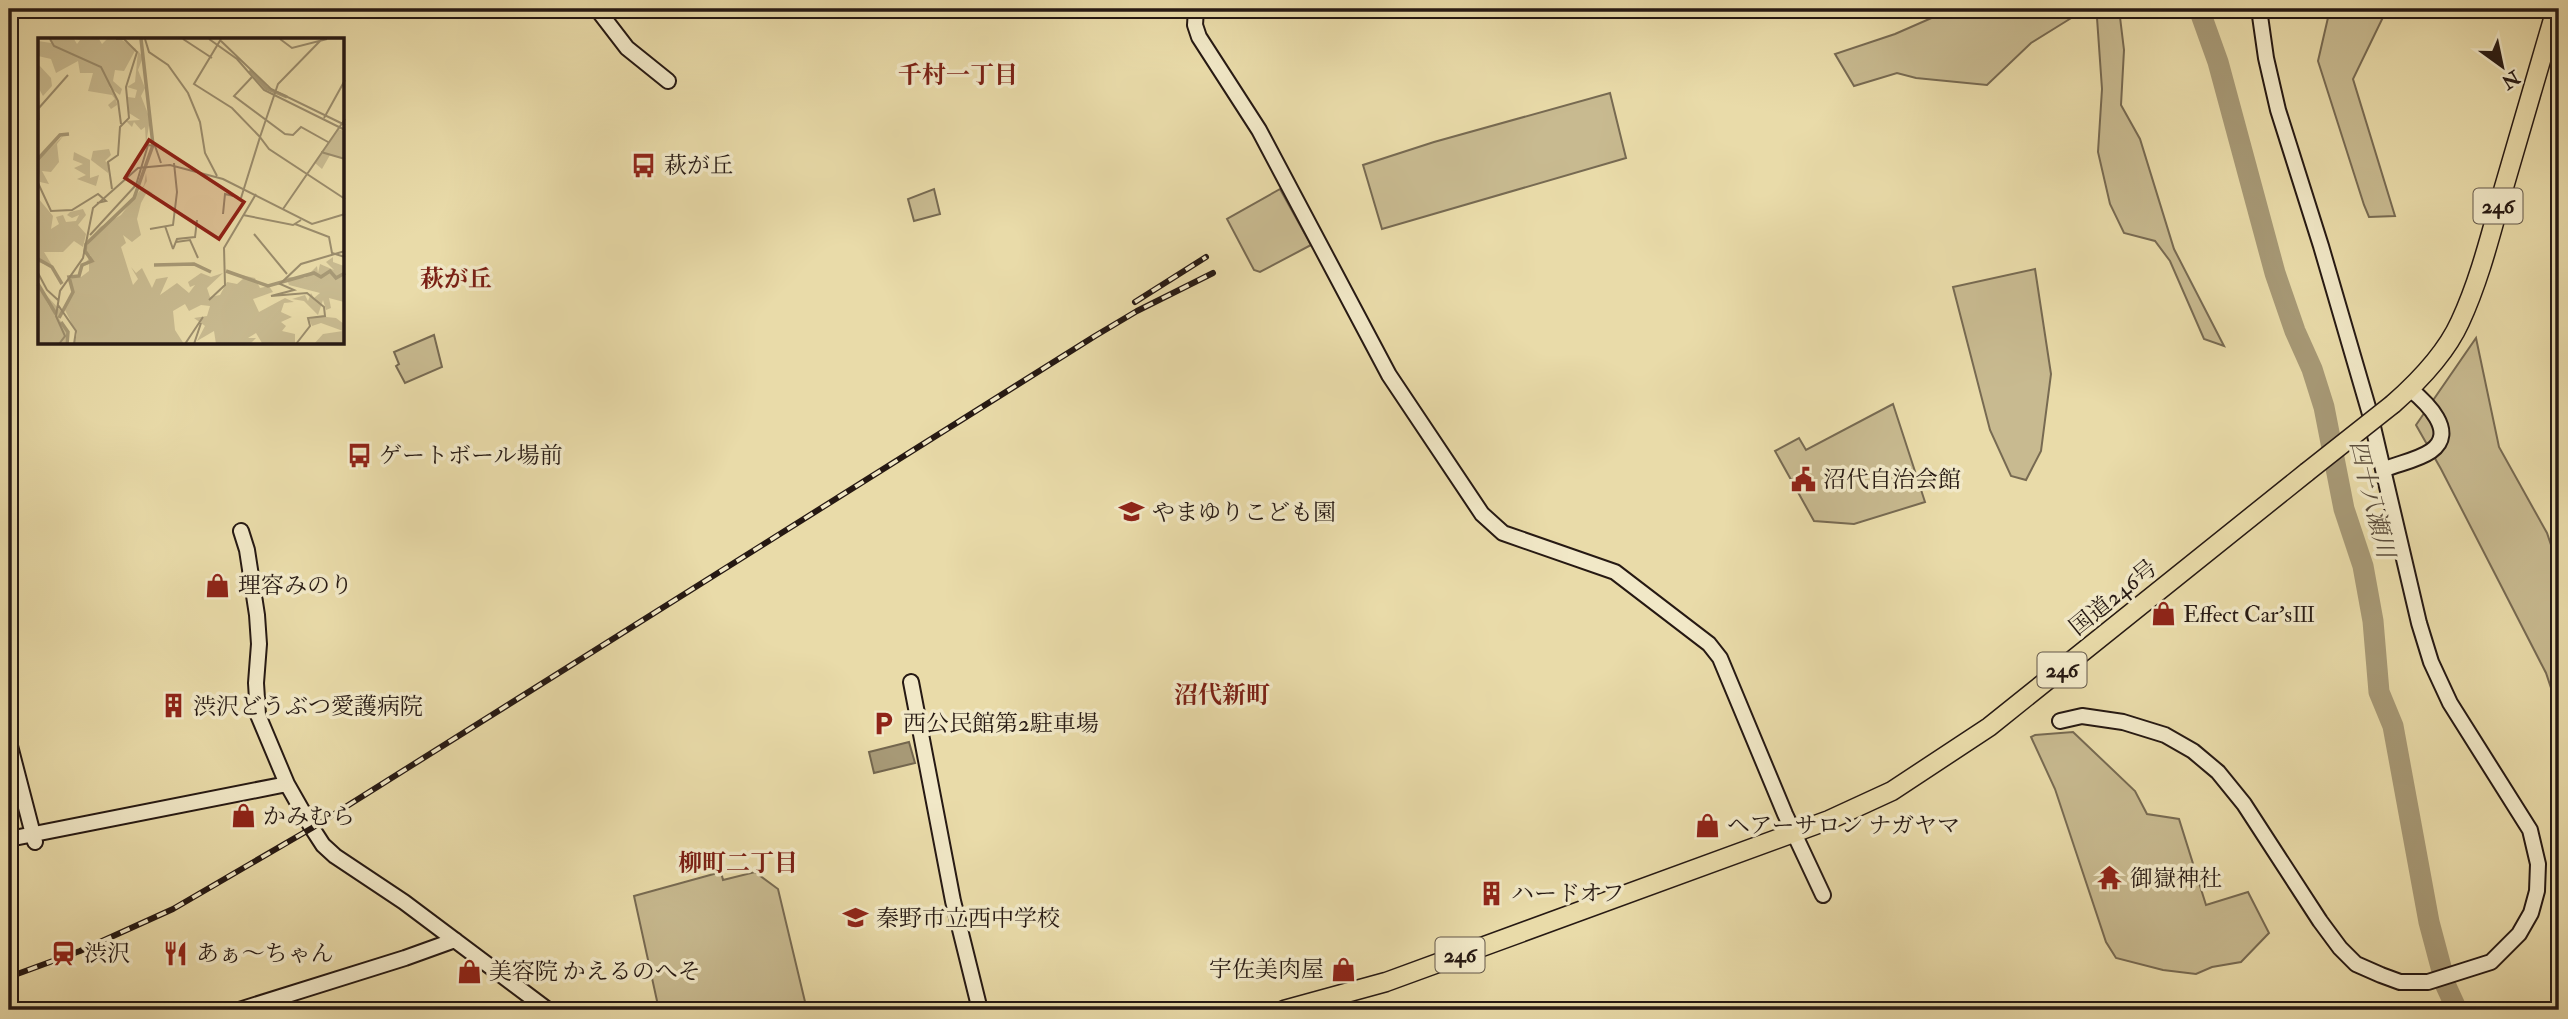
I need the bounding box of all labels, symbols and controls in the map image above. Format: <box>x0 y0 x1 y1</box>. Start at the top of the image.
north arrow <box>2466 32 2536 102</box>
inset map <box>38 38 345 345</box>
district label: 千村一丁目 <box>898 60 1018 91</box>
text: N <box>2496 64 2525 95</box>
bus stop icon: 萩が丘 <box>630 151 658 179</box>
place label: 萩が丘 <box>664 151 733 180</box>
road number: 246 <box>2474 188 2522 224</box>
district label: 萩が丘 <box>420 264 492 295</box>
water label: 四十八瀬川 <box>2342 437 2402 564</box>
bus stop icon: ゲートボール場前 <box>345 441 373 469</box>
place label: ゲートボール場前 <box>379 441 563 470</box>
public building icon: 沼代自治会館 <box>1789 465 1817 493</box>
place label: 沼代自治会館 <box>1823 465 1961 494</box>
school or university icon: やまゆりこども園 <box>1118 498 1146 526</box>
place label: やまゆりこども園 <box>1152 498 1336 527</box>
street label: 国道246号 <box>2064 553 2163 642</box>
shop icon: 理容みのり <box>204 571 232 599</box>
place label: 理容みのり <box>238 571 353 600</box>
shop icon: Effect Car'sⅢ <box>2149 600 2177 628</box>
place label: Effect Car'sⅢ <box>2183 600 2315 629</box>
road number: 246 <box>2038 652 2086 688</box>
district label: 沼代新町 <box>1174 680 1270 711</box>
building icon: 渋沢どうぶつ愛護病院 <box>159 692 187 720</box>
place label: 渋沢どうぶつ愛護病院 <box>193 692 423 721</box>
parking icon: 西公民館第2駐車場 <box>869 709 897 737</box>
place label: 西公民館第2駐車場 <box>903 709 1099 738</box>
shop icon: かみむら <box>229 802 257 830</box>
place label: かみむら <box>263 802 355 831</box>
shop icon: ヘアーサロン ナガヤマ <box>1693 811 1721 839</box>
place label: ヘアーサロン ナガヤマ <box>1727 811 1960 840</box>
district label: 柳町二丁目 <box>678 848 798 879</box>
temple icon: 御嶽神社 <box>2096 864 2124 892</box>
place label: 御嶽神社 <box>2130 864 2222 893</box>
building icon: ハードオフ <box>1477 879 1505 907</box>
place label: ハードオフ <box>1511 879 1625 908</box>
school or university icon: 秦野市立西中学校 <box>842 904 870 932</box>
place label: 秦野市立西中学校 <box>876 904 1060 933</box>
road number: 246 <box>1436 937 1484 972</box>
station icon: 渋沢 <box>50 939 78 967</box>
place label: 渋沢 <box>84 939 130 968</box>
restaurant icon: あぁ～ちゃん <box>162 939 190 967</box>
place label: あぁ～ちゃん <box>196 939 334 968</box>
place label: 宇佐美肉屋 <box>1209 955 1324 984</box>
shop icon: 宇佐美肉屋 <box>1330 955 1358 983</box>
shop icon: 美容院 かえるのへそ <box>455 957 483 985</box>
place label: 美容院 かえるのへそ <box>489 957 701 986</box>

